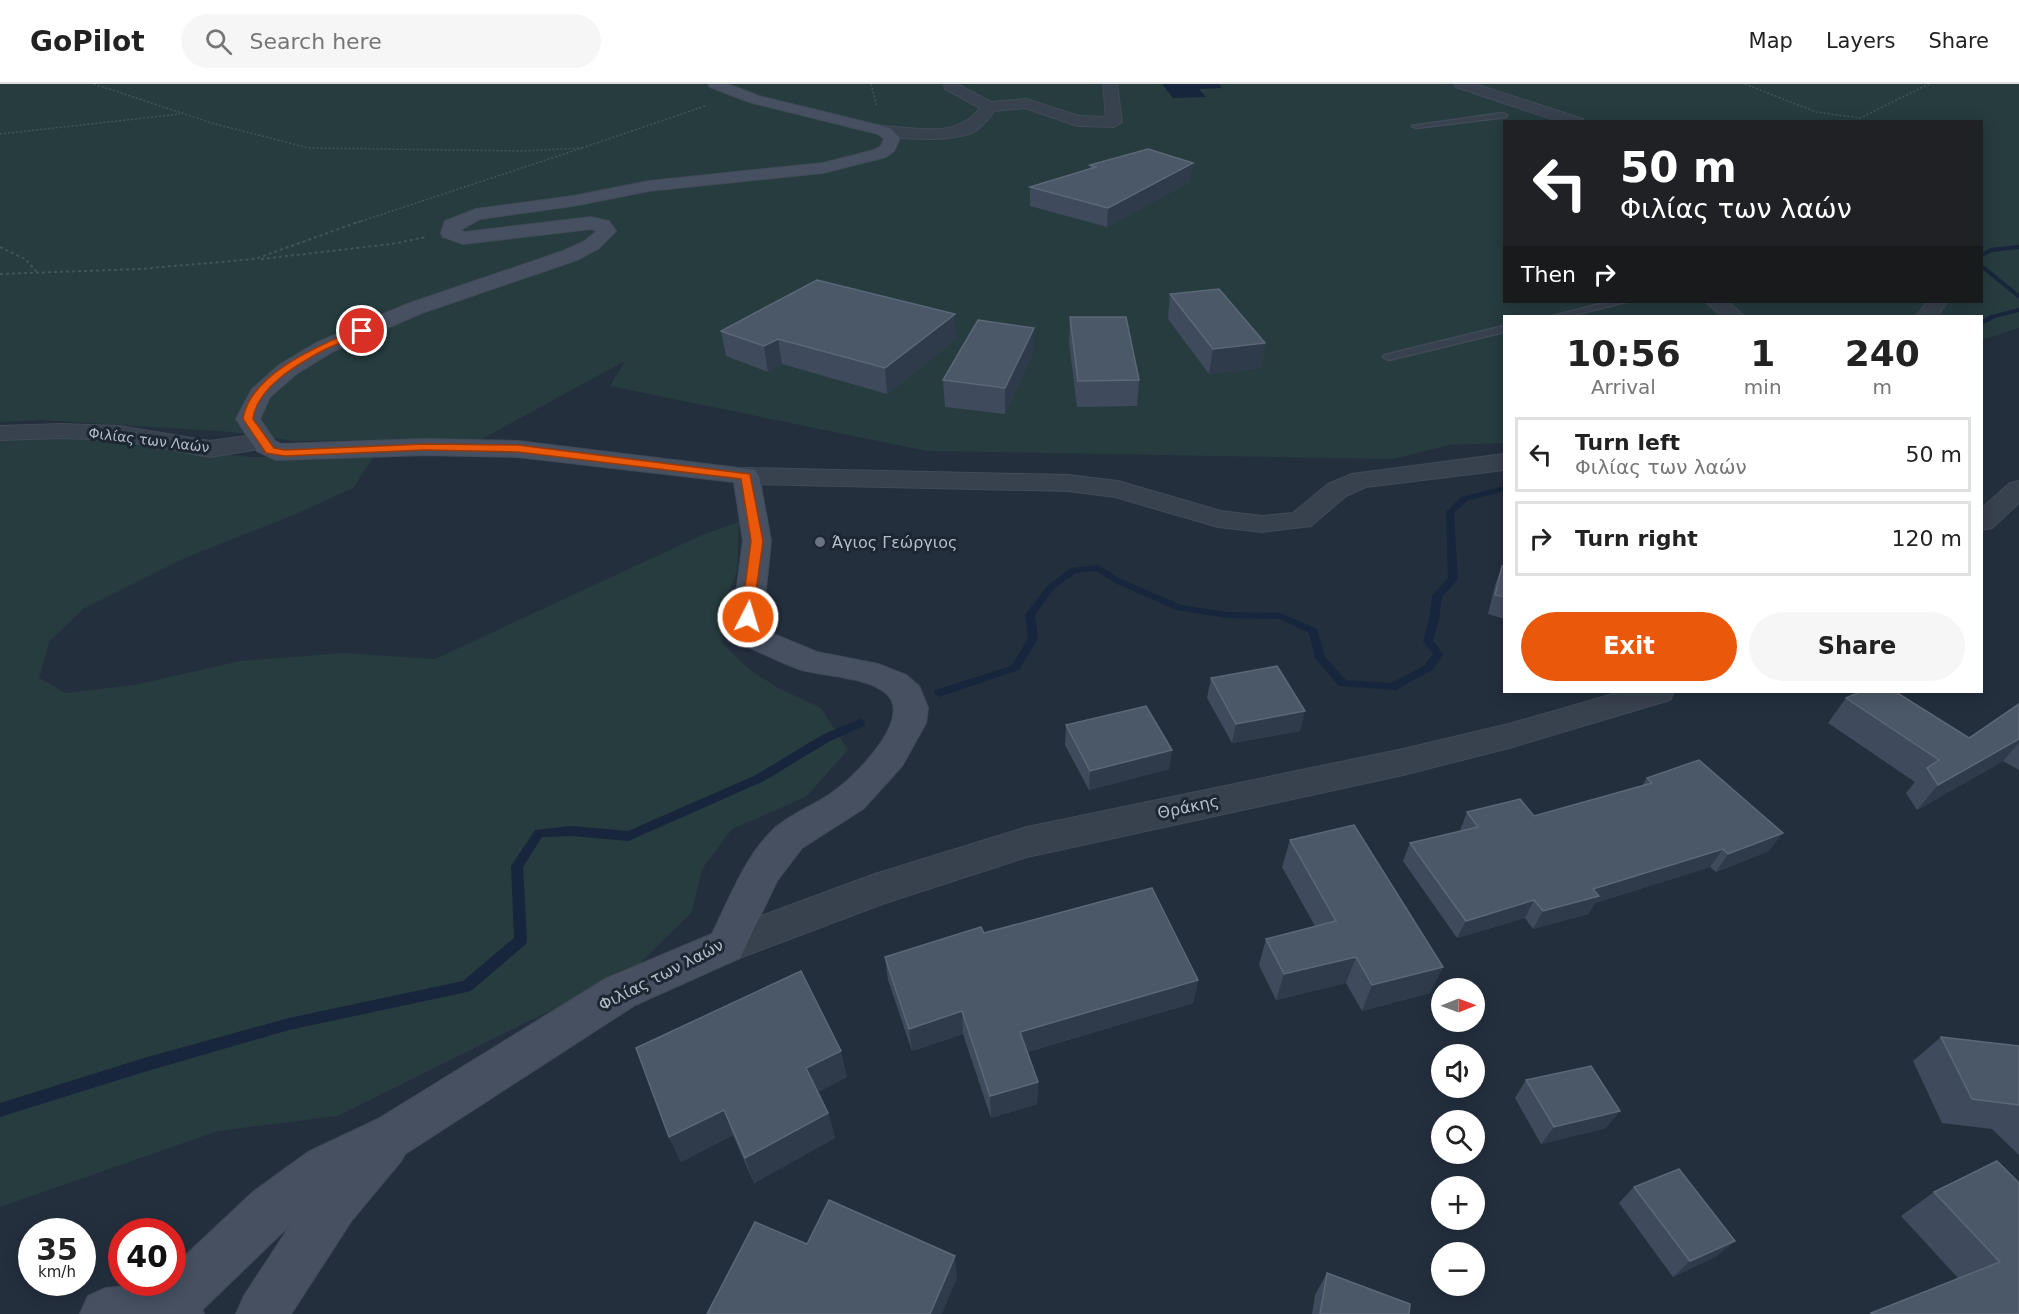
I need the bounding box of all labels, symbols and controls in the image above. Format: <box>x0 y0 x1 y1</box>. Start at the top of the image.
search box <box>181 14 601 68</box>
text: GoPilot <box>30 25 145 58</box>
icon: search <box>202 25 235 58</box>
text: Search here <box>250 29 382 54</box>
text: Map <box>1749 29 1793 53</box>
text: Layers <box>1826 29 1895 53</box>
text: Share <box>1928 29 1989 53</box>
text: 50 m <box>1620 143 1737 192</box>
icon: left <box>1521 144 1599 222</box>
text: Φιλίας των λαών <box>1620 193 1852 224</box>
icon: right <box>1588 258 1621 291</box>
text: Then <box>1521 262 1576 287</box>
pin <box>336 305 387 356</box>
icon: arrive <box>345 314 378 347</box>
text: 10:56 <box>1566 333 1681 374</box>
text: 1 <box>1750 333 1775 374</box>
text: 240 <box>1845 333 1920 374</box>
text: Arrival <box>1591 375 1656 399</box>
text: min <box>1744 375 1782 399</box>
text: m <box>1873 375 1892 399</box>
street label: Φιλίας των Λαών <box>88 425 210 455</box>
text: Turn left <box>1575 430 1680 455</box>
icon: left <box>1524 438 1557 471</box>
text: 50 m <box>1906 442 1962 467</box>
text: Φιλίας των λαών <box>1575 455 1747 479</box>
icon: right <box>1524 522 1557 555</box>
text: Turn right <box>1575 526 1698 551</box>
text: 120 m <box>1892 526 1962 551</box>
place label: Άγιος Γεώργιος <box>832 533 957 552</box>
marker: Άγιος Γεώργιος <box>813 535 827 549</box>
position arrow <box>716 585 780 649</box>
button: Exit <box>1521 612 1737 681</box>
button: Share <box>1749 612 1965 681</box>
street label: Θράκης <box>1156 791 1220 823</box>
street label: Φιλίας των λαών <box>596 935 727 1015</box>
north arrow <box>1431 978 1485 1032</box>
map controls <box>1431 978 1485 1296</box>
button: sound <box>1431 1044 1485 1098</box>
button: search <box>1431 1110 1485 1164</box>
button: + <box>1431 1176 1485 1230</box>
speed limit sign: 40 <box>108 1218 186 1296</box>
text: 35 <box>36 1232 78 1267</box>
button: − <box>1431 1242 1485 1296</box>
text: km/h <box>38 1263 76 1281</box>

